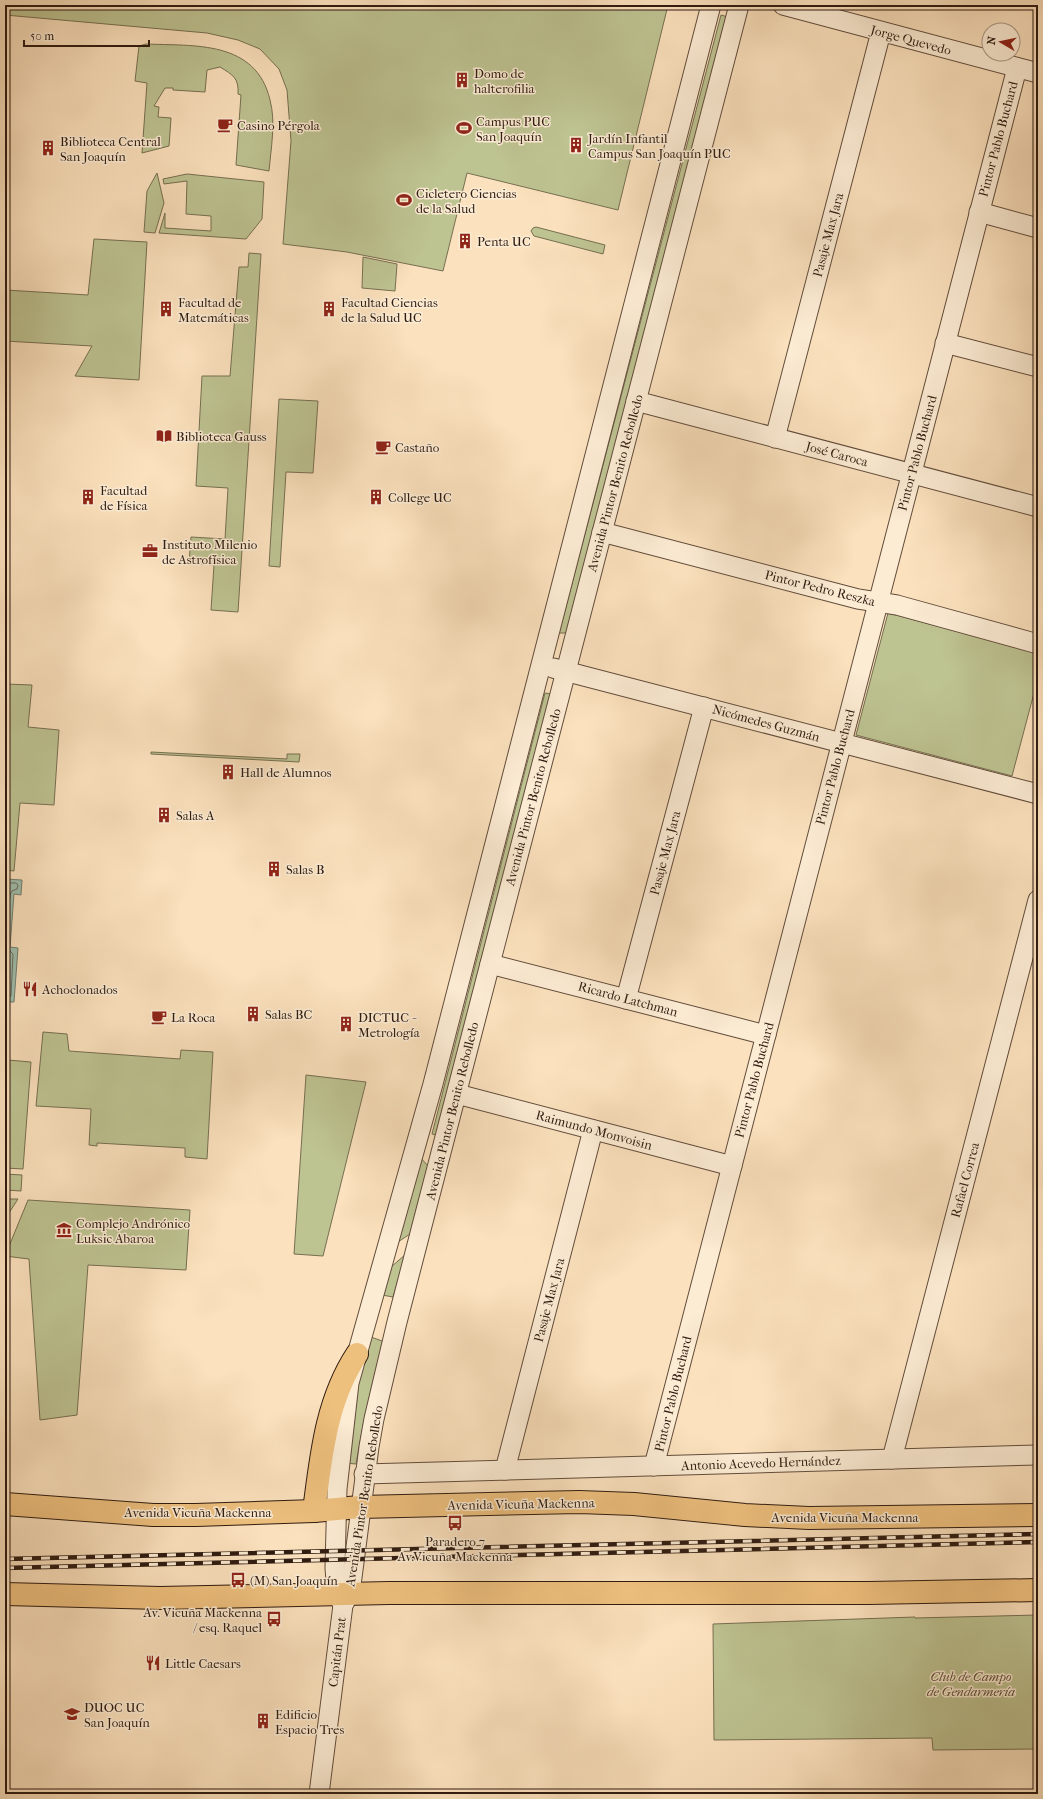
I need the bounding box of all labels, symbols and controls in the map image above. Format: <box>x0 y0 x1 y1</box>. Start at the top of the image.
scale bar <box>24 22 149 48</box>
street label: Jorge Quevedo <box>868 22 953 58</box>
north arrow <box>981 22 1021 62</box>
text: 50 m <box>30 29 54 43</box>
text: N <box>985 35 999 46</box>
place label: Domo de halterofilia <box>474 66 536 96</box>
building icon: Domo de halterofilia <box>453 71 471 89</box>
street label: Pintor Pablo Buchard <box>975 79 1021 198</box>
place label: Campus PUC San Joaquín <box>476 114 550 144</box>
cafe icon: Casino Pérgola <box>216 116 234 134</box>
place label: Casino Pérgola <box>237 118 321 133</box>
sports icon: Campus PUC San Joaquín <box>455 119 473 137</box>
place label: Jardín Infantil Campus San Joaquín PUC <box>587 131 731 161</box>
place label: Biblioteca Central San Joaquín <box>60 134 161 164</box>
building icon: Jardín Infantil Campus San Joaquín PUC <box>567 136 585 154</box>
building icon: Biblioteca Central San Joaquín <box>39 139 57 157</box>
place label: Cicletero Ciencias de la Salud <box>416 186 517 216</box>
street label: Pasaje Max Jara <box>810 190 847 279</box>
sports icon: Cicletero Ciencias de la Salud <box>395 191 413 209</box>
building icon: Penta UC <box>456 232 474 250</box>
place label: Penta UC <box>477 234 531 249</box>
place label: Facultad de Matemáticas <box>178 295 249 325</box>
place label: Facultad Ciencias de la Salud UC <box>341 295 438 325</box>
building icon: Facultad de Matemáticas <box>157 300 175 318</box>
building icon: Facultad Ciencias de la Salud UC <box>320 300 338 318</box>
street label: Avenida Pintor Benito Rebolledo <box>584 392 646 574</box>
street label: Pintor Pablo Buchard <box>894 393 940 512</box>
library icon: Biblioteca Gauss <box>155 427 173 445</box>
place label: Biblioteca Gauss <box>176 429 267 444</box>
cafe icon: Castaño <box>374 438 392 456</box>
street label: José Caroca <box>803 438 871 470</box>
place label: Castaño <box>395 440 440 455</box>
place label: Facultad de Física <box>100 483 148 513</box>
building icon: Facultad de Física <box>79 488 97 506</box>
building icon: College UC <box>367 488 385 506</box>
place label: College UC <box>388 490 452 505</box>
place label: Instituto Milenio de Astrofísica <box>162 537 258 567</box>
office icon: Instituto Milenio de Astrofísica <box>141 542 159 560</box>
street label: Pintor Pedro Reszka <box>763 567 878 609</box>
street label: Nicómedes Guzmán <box>711 701 822 745</box>
street label: Avenida Pintor Benito Rebolledo <box>502 706 564 888</box>
street label: Pintor Pablo Buchard <box>812 707 858 826</box>
building icon: Hall de Alumnos <box>219 763 237 781</box>
place label: Hall de Alumnos <box>240 765 332 780</box>
building icon: Salas A <box>155 806 173 824</box>
place label: Salas A <box>176 808 215 823</box>
street label: Pasaje Max Jara <box>647 808 684 897</box>
building icon: Salas B <box>265 860 283 878</box>
place label: Salas B <box>286 862 324 877</box>
street label: Ricardo Latchman <box>576 978 680 1020</box>
restaurant icon: Achoclonados <box>21 980 39 998</box>
place label: Achoclonados <box>41 982 118 997</box>
building icon: Salas BC <box>244 1005 262 1023</box>
place label: Salas BC <box>265 1007 312 1022</box>
cafe icon: La Roca <box>150 1008 168 1026</box>
place label: La Roca <box>171 1010 216 1025</box>
place label: DICTUC - Metrología <box>358 1010 421 1040</box>
building icon: DICTUC - Metrología <box>337 1015 355 1033</box>
street label: Avenida Pintor Benito Rebolledo <box>422 1020 482 1203</box>
street label: Pintor Pablo Buchard <box>731 1020 777 1139</box>
street label: Raimundo Monvoisin <box>534 1107 654 1153</box>
street label: Rafael Correa <box>948 1140 983 1219</box>
place label: Complejo Andrónico Luksic Abaroa <box>76 1216 191 1246</box>
museum icon: Complejo Andrónico Luksic Abaroa <box>55 1221 73 1239</box>
street label: Pasaje Max Jara <box>531 1255 568 1344</box>
street label: Pintor Pablo Buchard <box>651 1334 695 1454</box>
street label: Avenida Pintor Benito Rebolledo <box>342 1404 386 1589</box>
street label: Antonio Acevedo Hernández <box>680 1453 841 1473</box>
street label: Avenida Vicuña Mackenna <box>446 1495 596 1513</box>
street label: Avenida Vicuña Mackenna <box>123 1505 273 1520</box>
street label: Avenida Vicuña Mackenna <box>770 1510 920 1525</box>
bus stop icon: Paradero 7 Av.Vicuña Mackenna <box>446 1514 464 1532</box>
place label: Paradero 7 Av.Vicuña Mackenna <box>396 1534 514 1564</box>
bus stop icon: (M) San Joaquín <box>229 1571 247 1589</box>
place label: (M) San Joaquín <box>250 1573 338 1588</box>
place label: Av. Vicuña Mackenna / esq. Raquel <box>142 1605 263 1635</box>
bus stop icon: Av. Vicuña Mackenna / esq. Raquel <box>265 1610 283 1628</box>
street label: Capitán Prat <box>325 1616 349 1688</box>
restaurant icon: Little Caesars <box>144 1654 162 1672</box>
place label: Little Caesars <box>165 1656 241 1671</box>
park label: Club de Campo de Gendarmería <box>927 1669 1015 1699</box>
place label: DUOC UC San Joaquín <box>84 1700 150 1730</box>
school or university icon: DUOC UC San Joaquín <box>63 1705 81 1723</box>
place label: Edificio Espacio Tres <box>275 1707 344 1737</box>
building icon: Edificio Espacio Tres <box>254 1712 272 1730</box>

